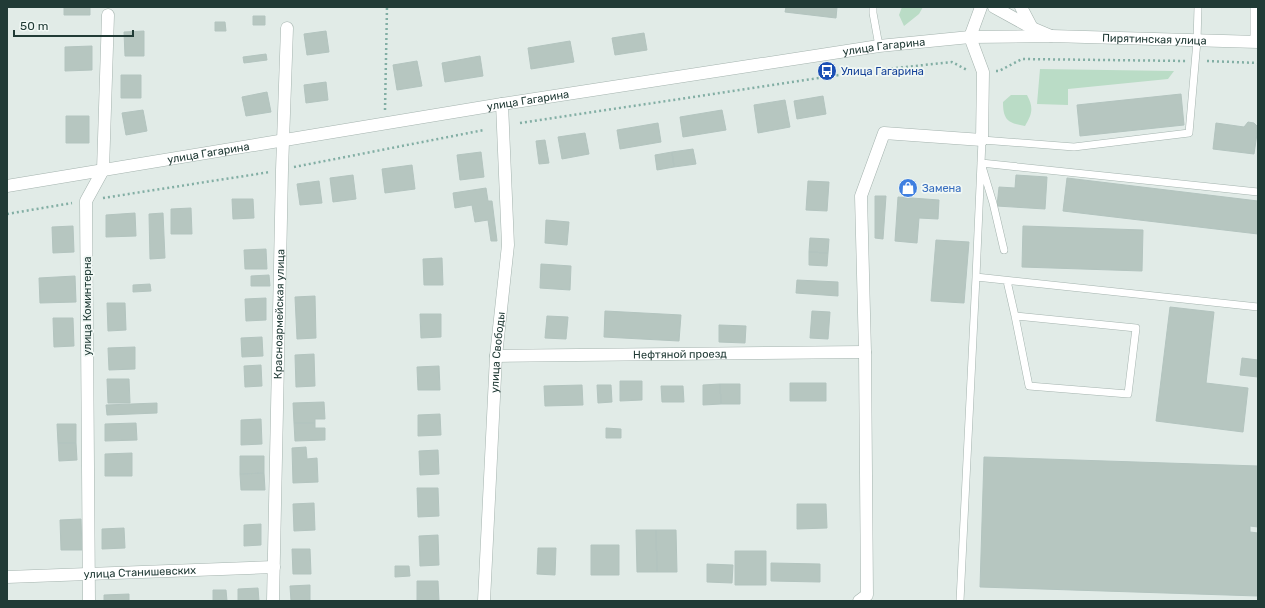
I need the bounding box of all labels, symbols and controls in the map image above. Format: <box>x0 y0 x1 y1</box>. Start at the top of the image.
scale bar <box>14 12 133 38</box>
text: 50 m <box>20 19 48 33</box>
street label: Пирятинская улица <box>1102 31 1207 48</box>
street label: улица Гагарина <box>842 35 926 59</box>
bus stop icon: Улица Гагарина <box>816 60 838 82</box>
place label: Улица Гагарина <box>841 65 924 78</box>
street label: улица Гагарина <box>486 88 570 113</box>
street label: улица Гагарина <box>166 140 250 166</box>
shop icon: Замена <box>897 177 919 199</box>
place label: Замена <box>922 182 961 195</box>
street label: Красноармейская улица <box>272 249 287 379</box>
street label: улица Коминтерна <box>81 256 94 356</box>
street label: улица Свободы <box>488 311 508 393</box>
street label: Нефтяной проезд <box>633 347 727 362</box>
street label: улица Станишевских <box>83 564 196 581</box>

